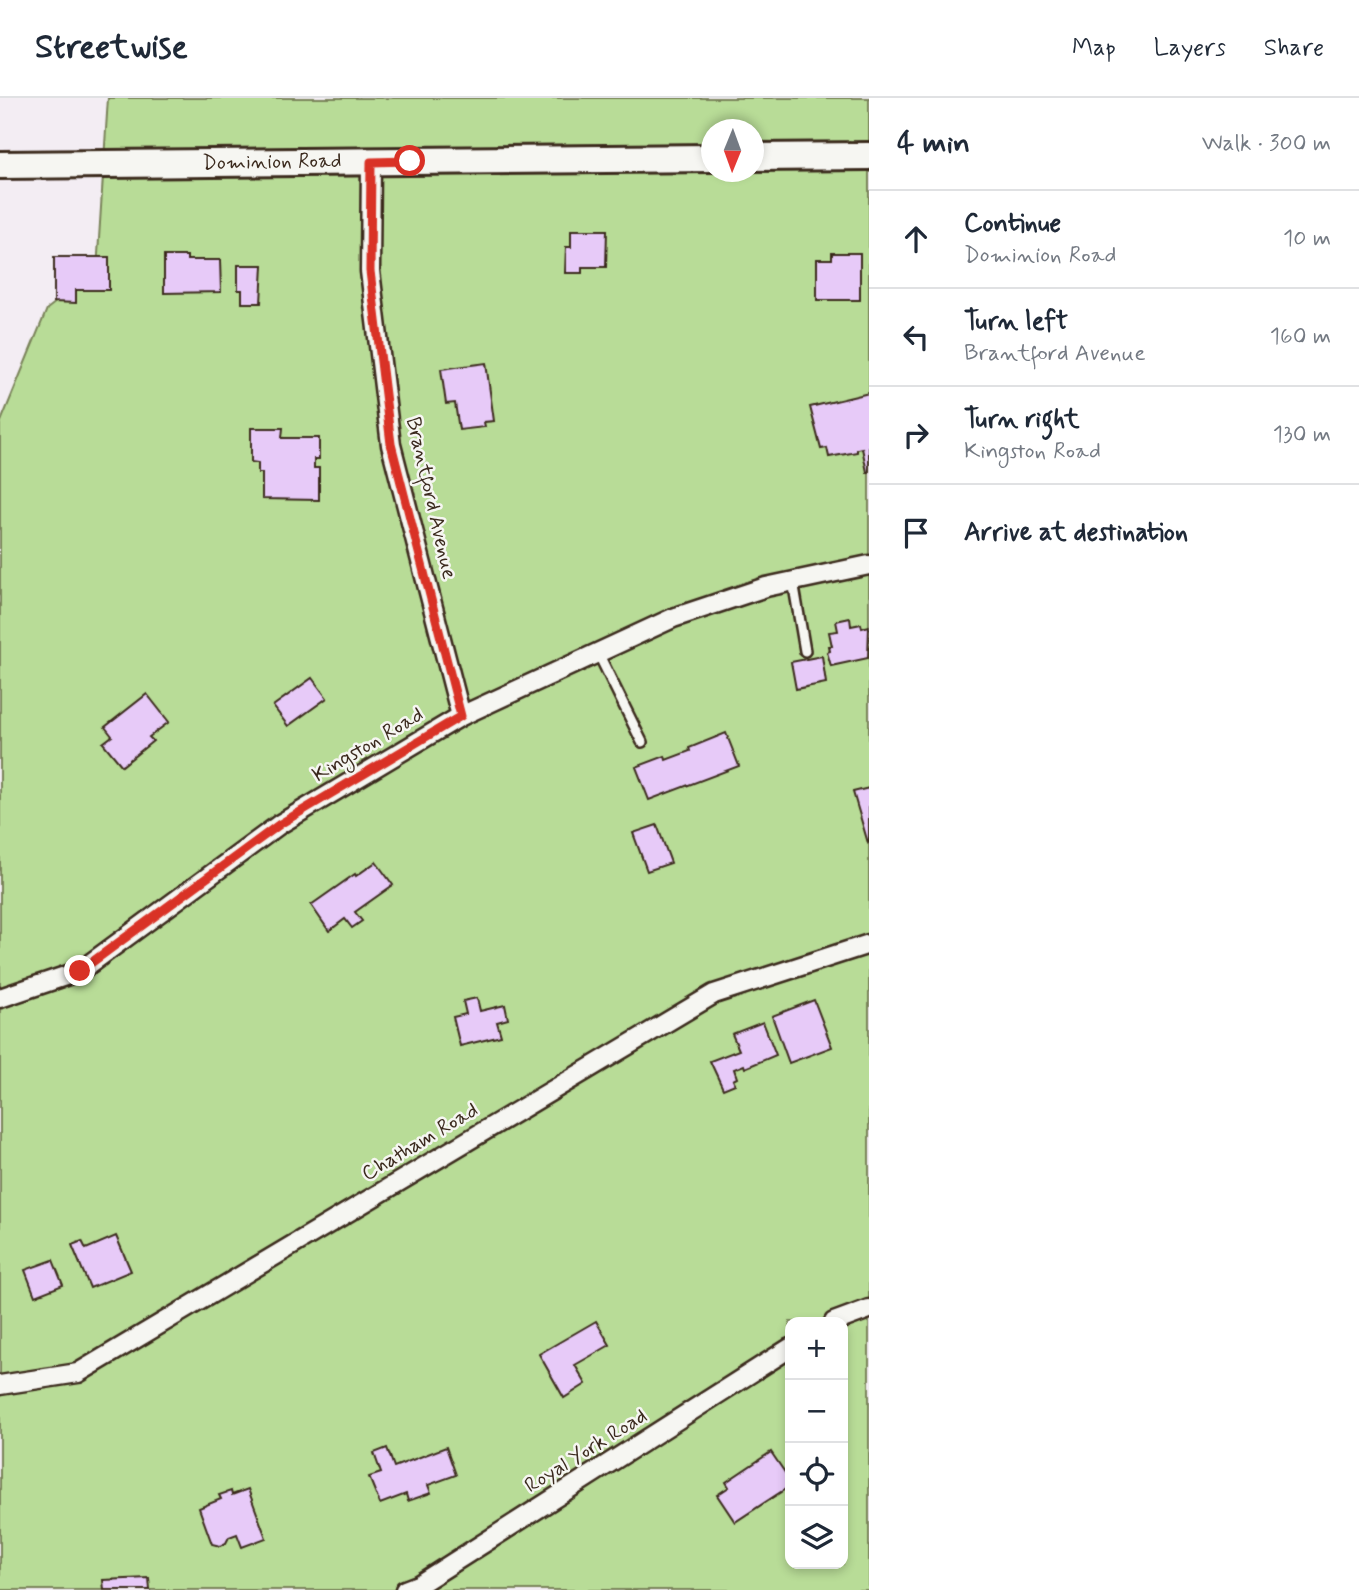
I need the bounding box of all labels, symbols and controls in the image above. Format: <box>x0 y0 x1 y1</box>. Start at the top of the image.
text: Streetwise <box>35 26 188 70</box>
text: Map <box>1072 33 1116 64</box>
text: Layers <box>1154 33 1226 64</box>
text: Share <box>1264 33 1324 64</box>
north arrow <box>701 119 764 182</box>
text: 4 min <box>897 124 970 163</box>
text: Walk · 300 m <box>1202 129 1331 159</box>
route start <box>394 145 425 176</box>
street label: Dominion Road <box>202 147 342 177</box>
text: Continue <box>964 207 1061 241</box>
icon: ahead <box>897 220 935 258</box>
text: 10 m <box>1283 224 1331 254</box>
text: Dominion Road <box>964 241 1116 271</box>
text: Turn left <box>964 305 1068 339</box>
icon: left <box>897 318 935 356</box>
text: 160 m <box>1270 322 1331 352</box>
text: Brantford Avenue <box>964 339 1145 369</box>
text: Turn right <box>964 403 1080 437</box>
street label: Brantford Avenue <box>397 414 463 582</box>
icon: right <box>897 416 935 454</box>
text: 130 m <box>1273 420 1331 450</box>
text: Kingston Road <box>964 437 1101 467</box>
icon: arrive <box>897 514 935 552</box>
text: Arrive at destination <box>964 516 1188 550</box>
street label: Kingston Road <box>307 701 429 790</box>
route end <box>64 955 95 986</box>
street label: Chatham Road <box>356 1096 484 1188</box>
map controls <box>785 1317 848 1569</box>
button: + <box>785 1317 848 1380</box>
button: − <box>785 1380 848 1443</box>
street label: Royal York Road <box>519 1402 653 1500</box>
button: locate <box>785 1443 848 1506</box>
button: layers <box>785 1506 848 1569</box>

